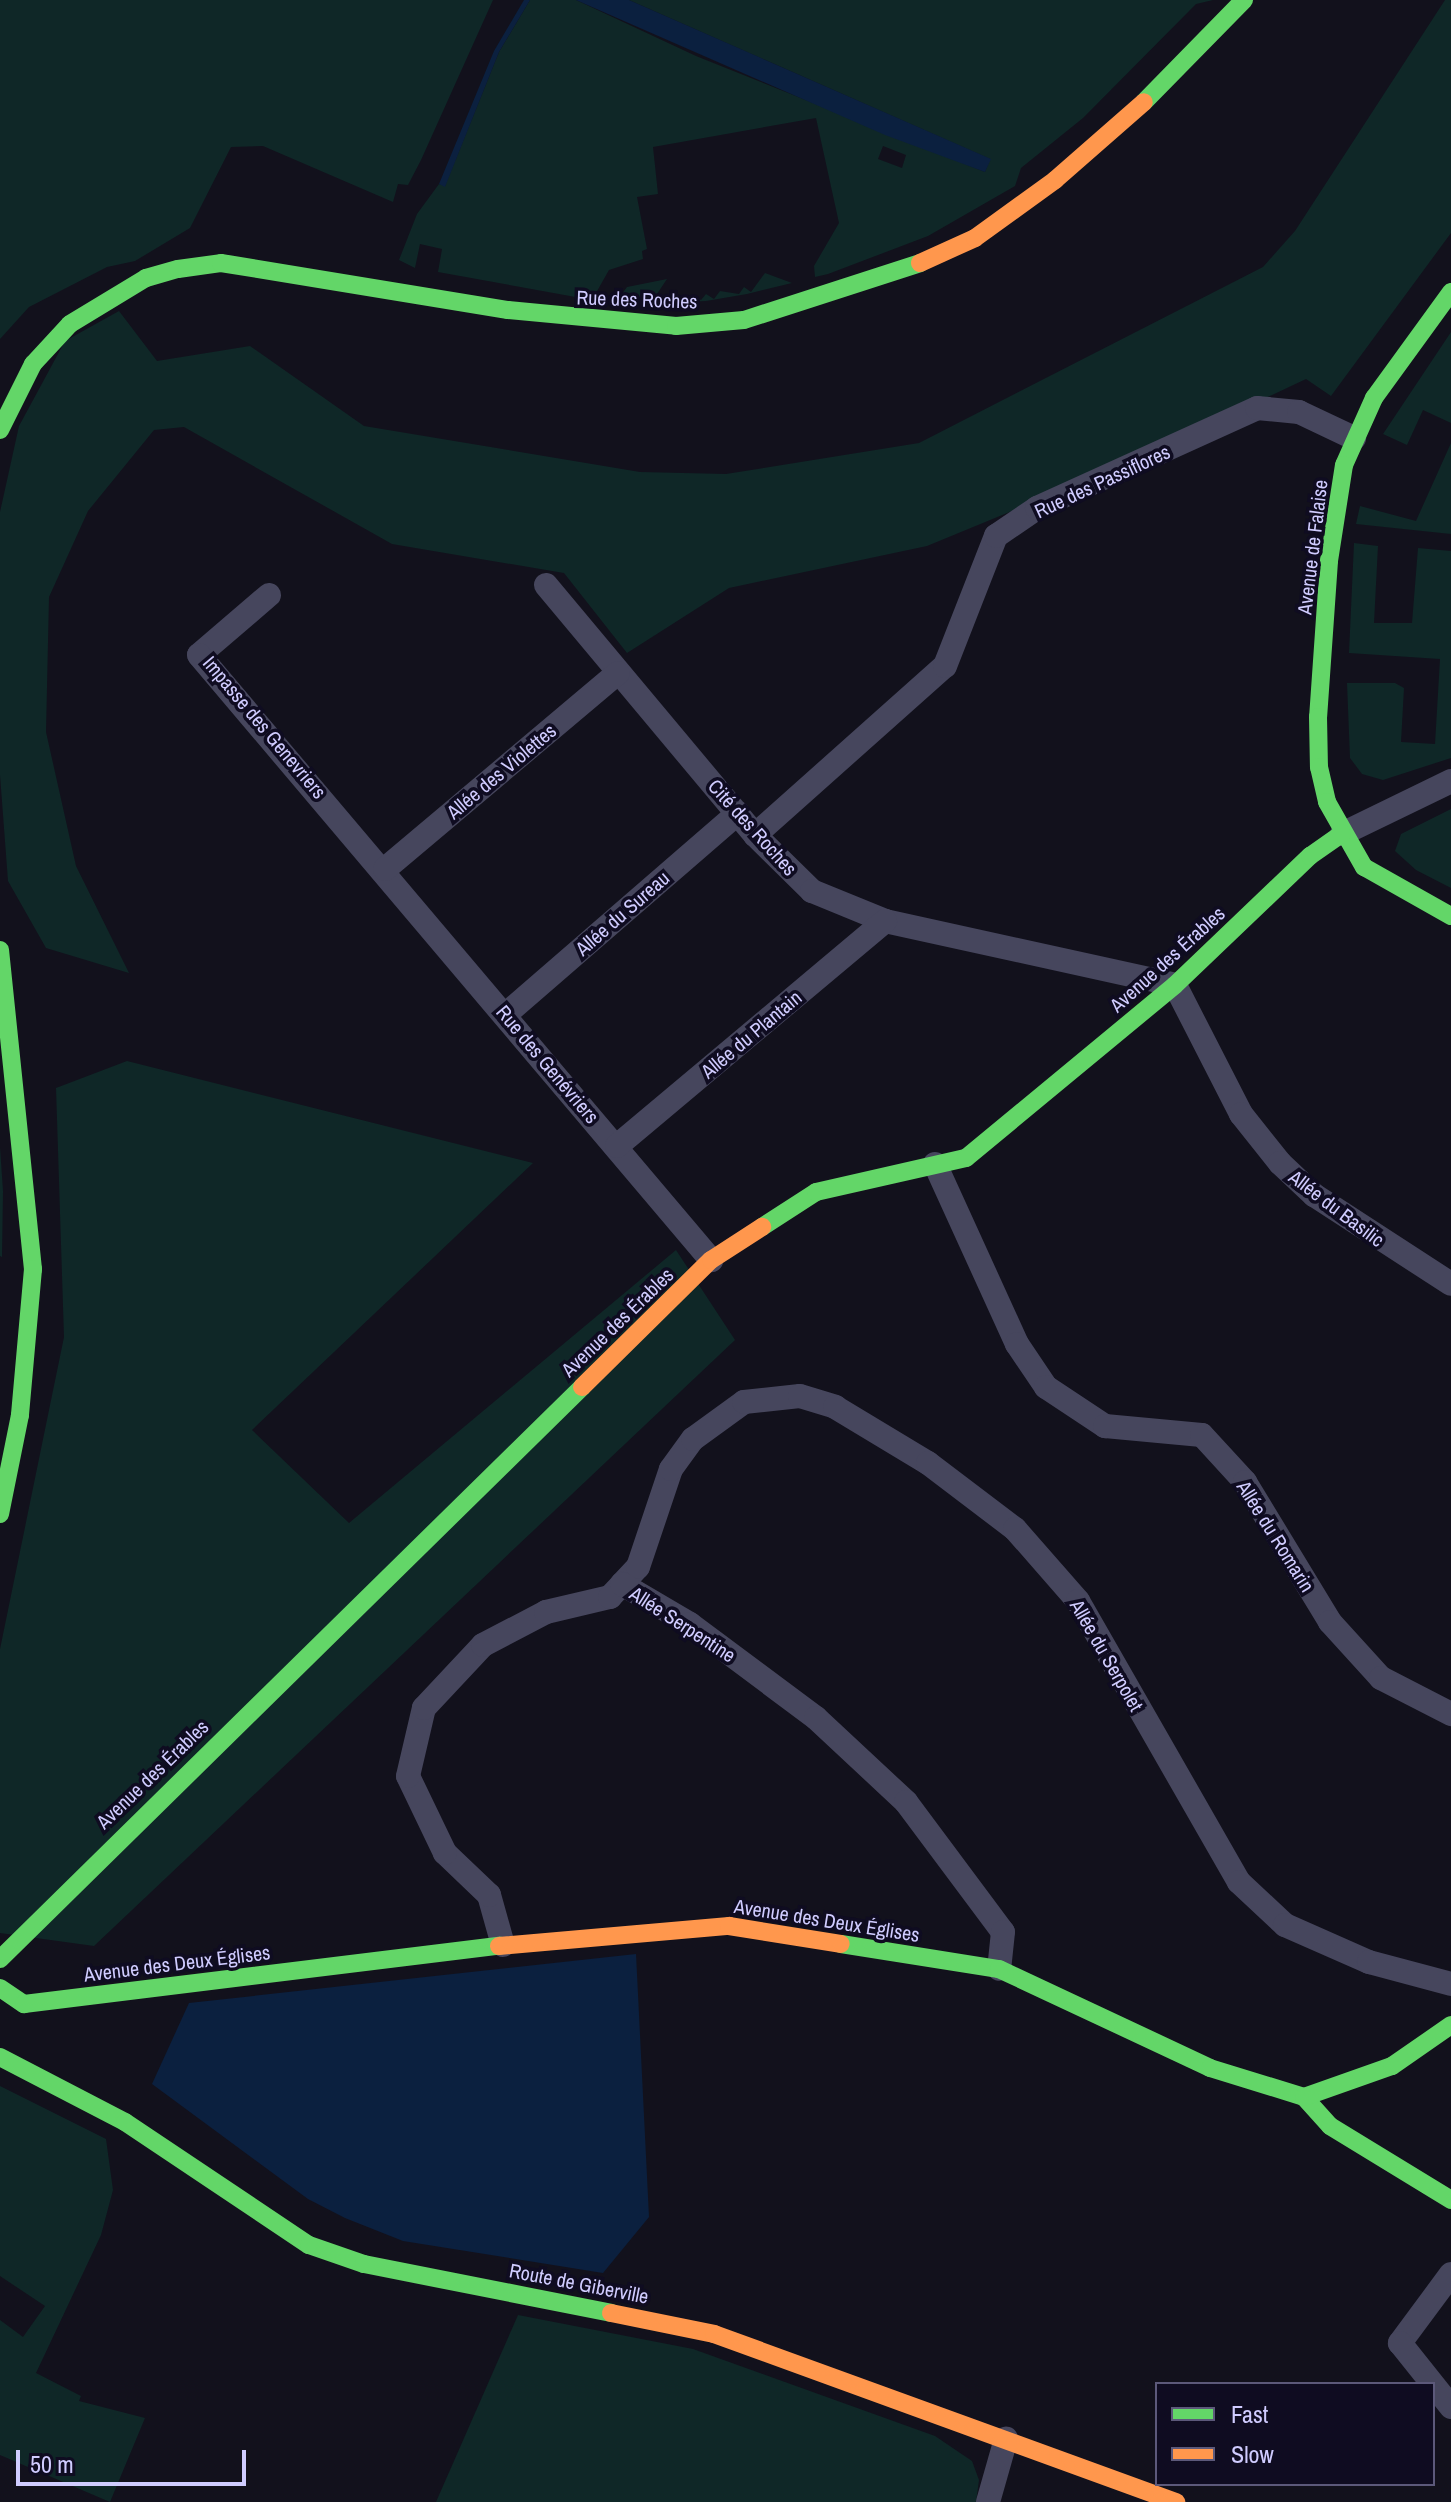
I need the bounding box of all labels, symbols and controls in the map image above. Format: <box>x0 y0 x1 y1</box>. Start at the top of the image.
street label: Rue des Roches <box>576 285 698 313</box>
street label: Rue des Passiflores <box>1030 439 1174 523</box>
street label: Avenue de Falaise <box>1292 478 1332 616</box>
street label: Impasse des Genevriers <box>198 651 332 803</box>
street label: Allée des Violettes <box>441 718 561 824</box>
street label: Cité des Roches <box>704 774 802 880</box>
street label: Allée du Sureau <box>570 866 674 960</box>
street label: Avenue des Érables <box>1105 901 1229 1017</box>
street label: Allée du Plantain <box>696 985 806 1083</box>
street label: Rue des Genévriers <box>492 1000 604 1128</box>
street label: Allée du Basilic <box>1285 1164 1389 1252</box>
street label: Avenue des Érables <box>556 1262 678 1382</box>
street label: Allée du Romarin <box>1232 1476 1320 1596</box>
street label: Allée Serpentine <box>626 1581 740 1667</box>
street label: Allée du Serpolet <box>1065 1595 1149 1715</box>
street label: Avenue des Érables <box>91 1714 213 1834</box>
street label: Avenue des Deux Églises <box>733 1893 921 1947</box>
street label: Avenue des Deux Églises <box>82 1940 272 1986</box>
street label: Route de Giberville <box>507 2258 651 2308</box>
legend <box>1155 2382 1435 2486</box>
text: Fast <box>1231 2398 1268 2430</box>
scale bar <box>20 2434 250 2484</box>
text: Slow <box>1231 2438 1274 2470</box>
text: 50 m <box>30 2448 74 2480</box>

